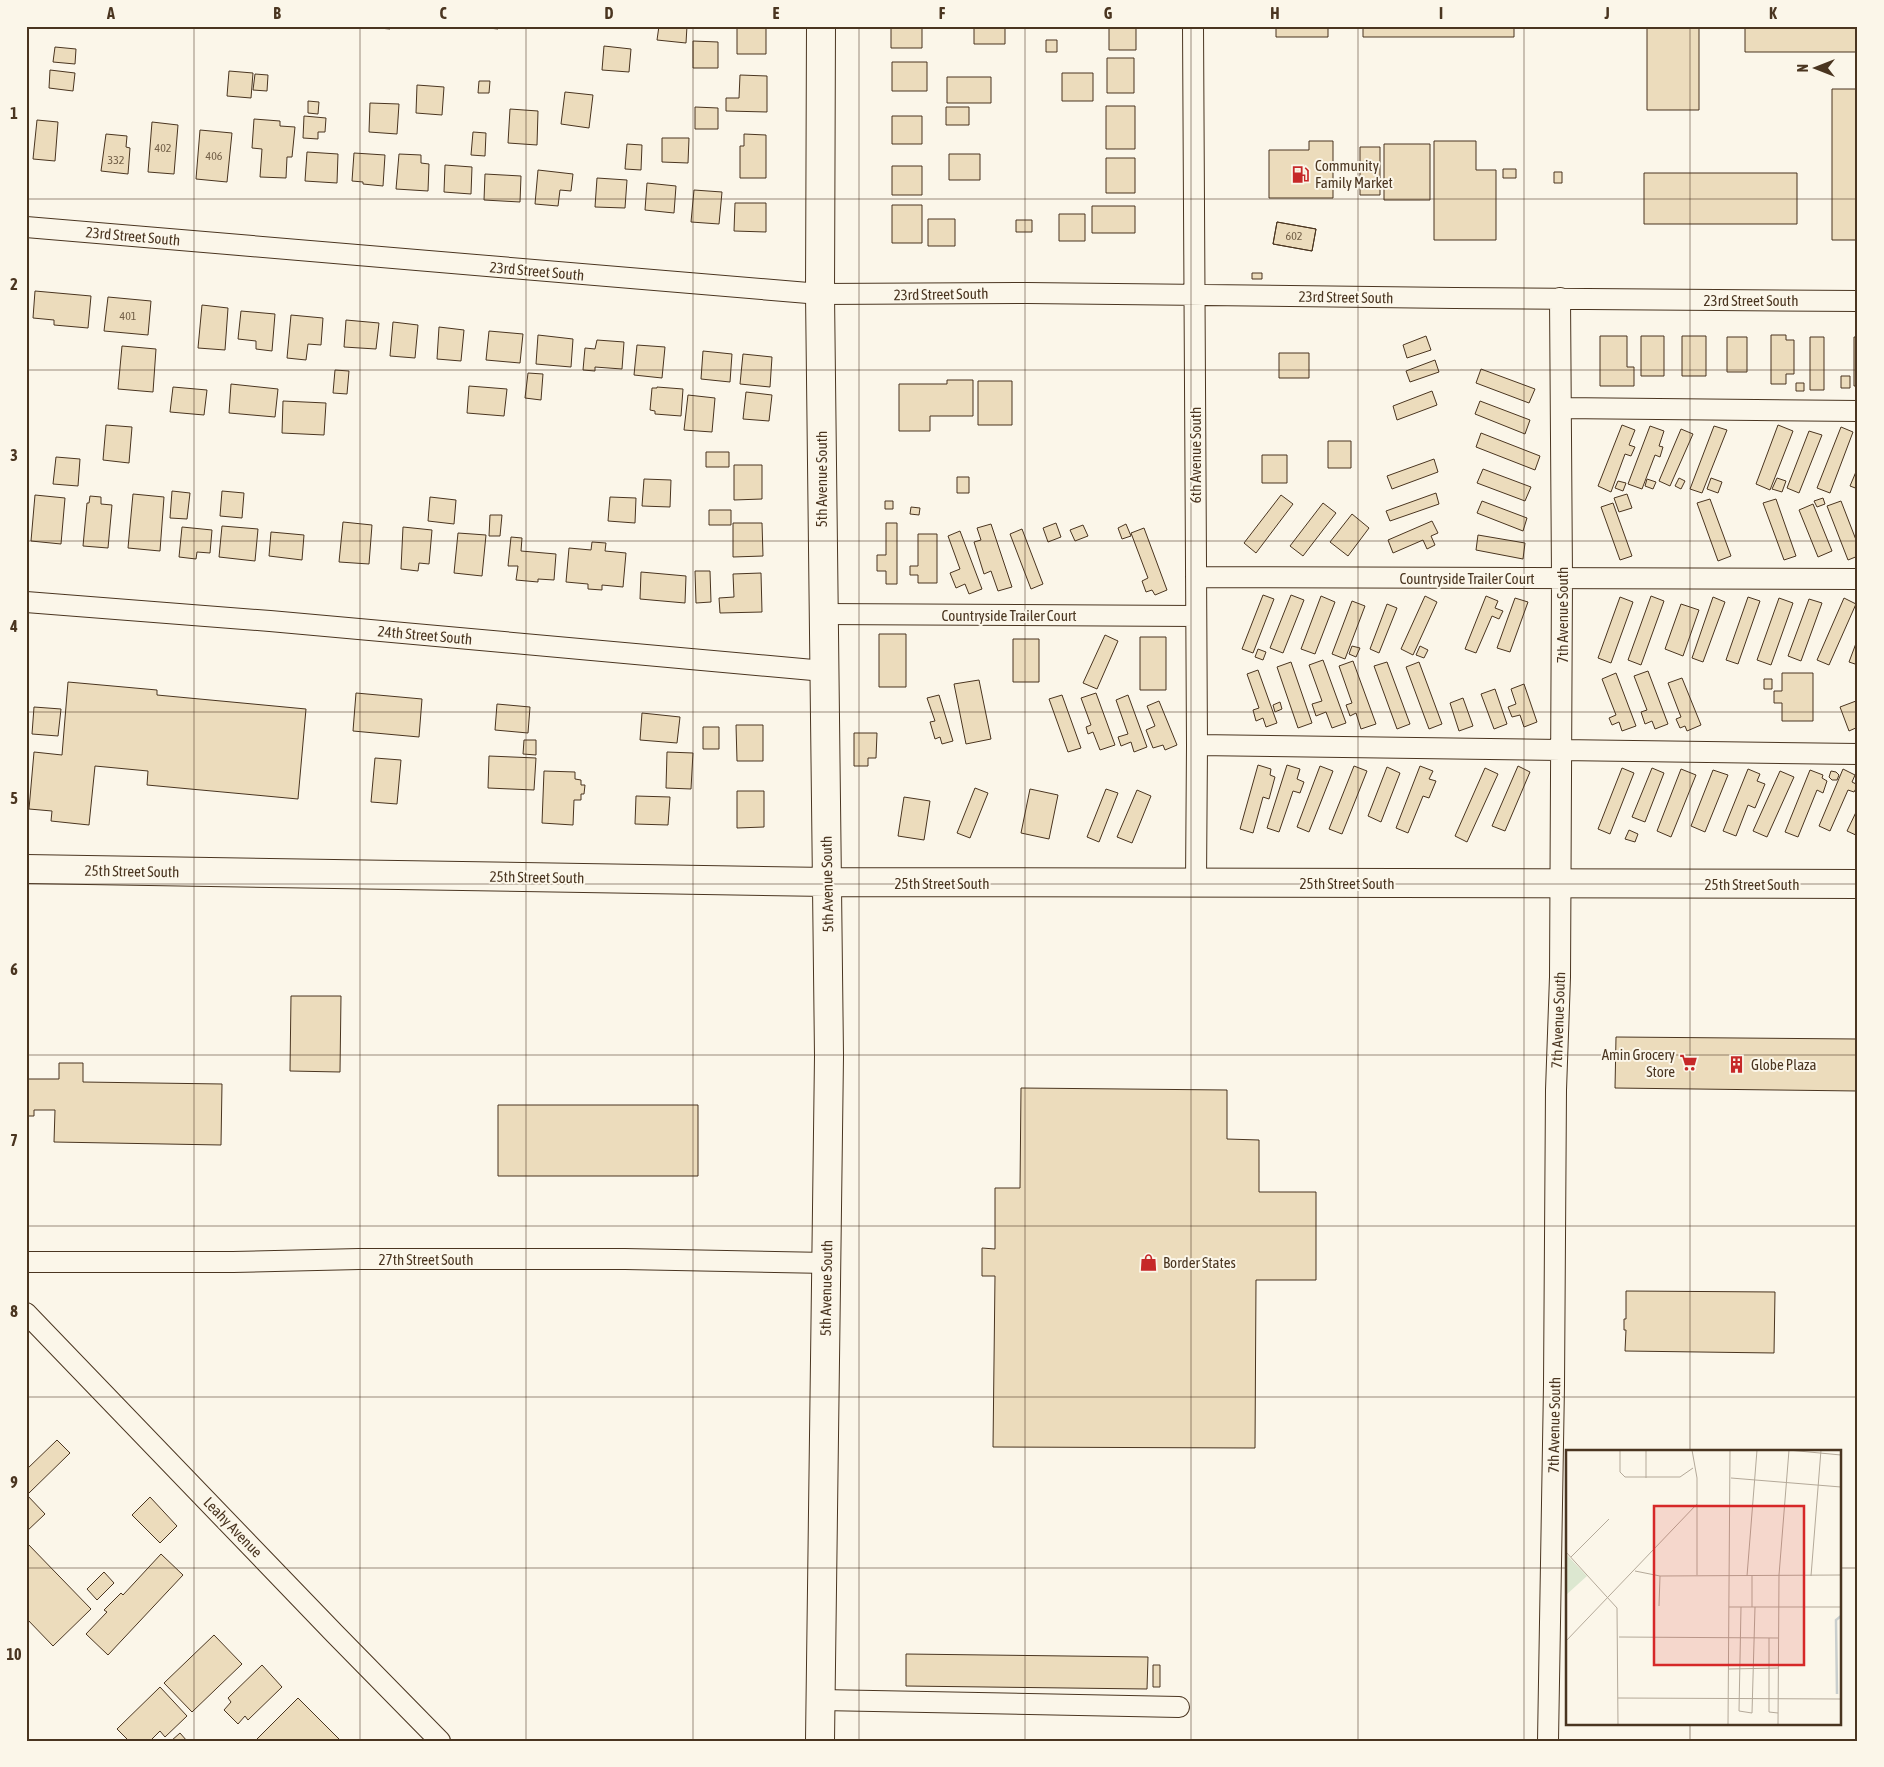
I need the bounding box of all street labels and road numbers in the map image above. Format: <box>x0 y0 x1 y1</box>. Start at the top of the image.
street label: 23rd Street South <box>85 223 181 249</box>
street label: 23rd Street South <box>489 258 585 284</box>
street label: 23rd Street South <box>893 285 989 303</box>
street label: 23rd Street South <box>1298 288 1394 306</box>
street label: 23rd Street South <box>1704 292 1798 309</box>
street label: 6th Avenue South <box>1187 407 1204 503</box>
street label: 5th Avenue South <box>813 431 830 527</box>
street label: 7th Avenue South <box>1554 567 1571 663</box>
street label: Countryside Trailer Court <box>1400 570 1534 587</box>
street label: Countryside Trailer Court <box>942 607 1076 624</box>
street label: 24th Street South <box>377 622 473 648</box>
street label: 5th Avenue South <box>818 836 836 932</box>
street label: 25th Street South <box>84 862 180 880</box>
street label: 25th Street South <box>489 868 585 886</box>
street label: 25th Street South <box>895 875 989 892</box>
street label: 25th Street South <box>1300 875 1394 892</box>
street label: 25th Street South <box>1705 876 1799 893</box>
street label: 7th Avenue South <box>1548 971 1568 1069</box>
street label: 5th Avenue South <box>817 1240 835 1336</box>
street label: 27th Street South <box>379 1251 473 1268</box>
street label: 7th Avenue South <box>1545 1377 1563 1473</box>
street label: Leahy Avenue <box>200 1494 266 1561</box>

